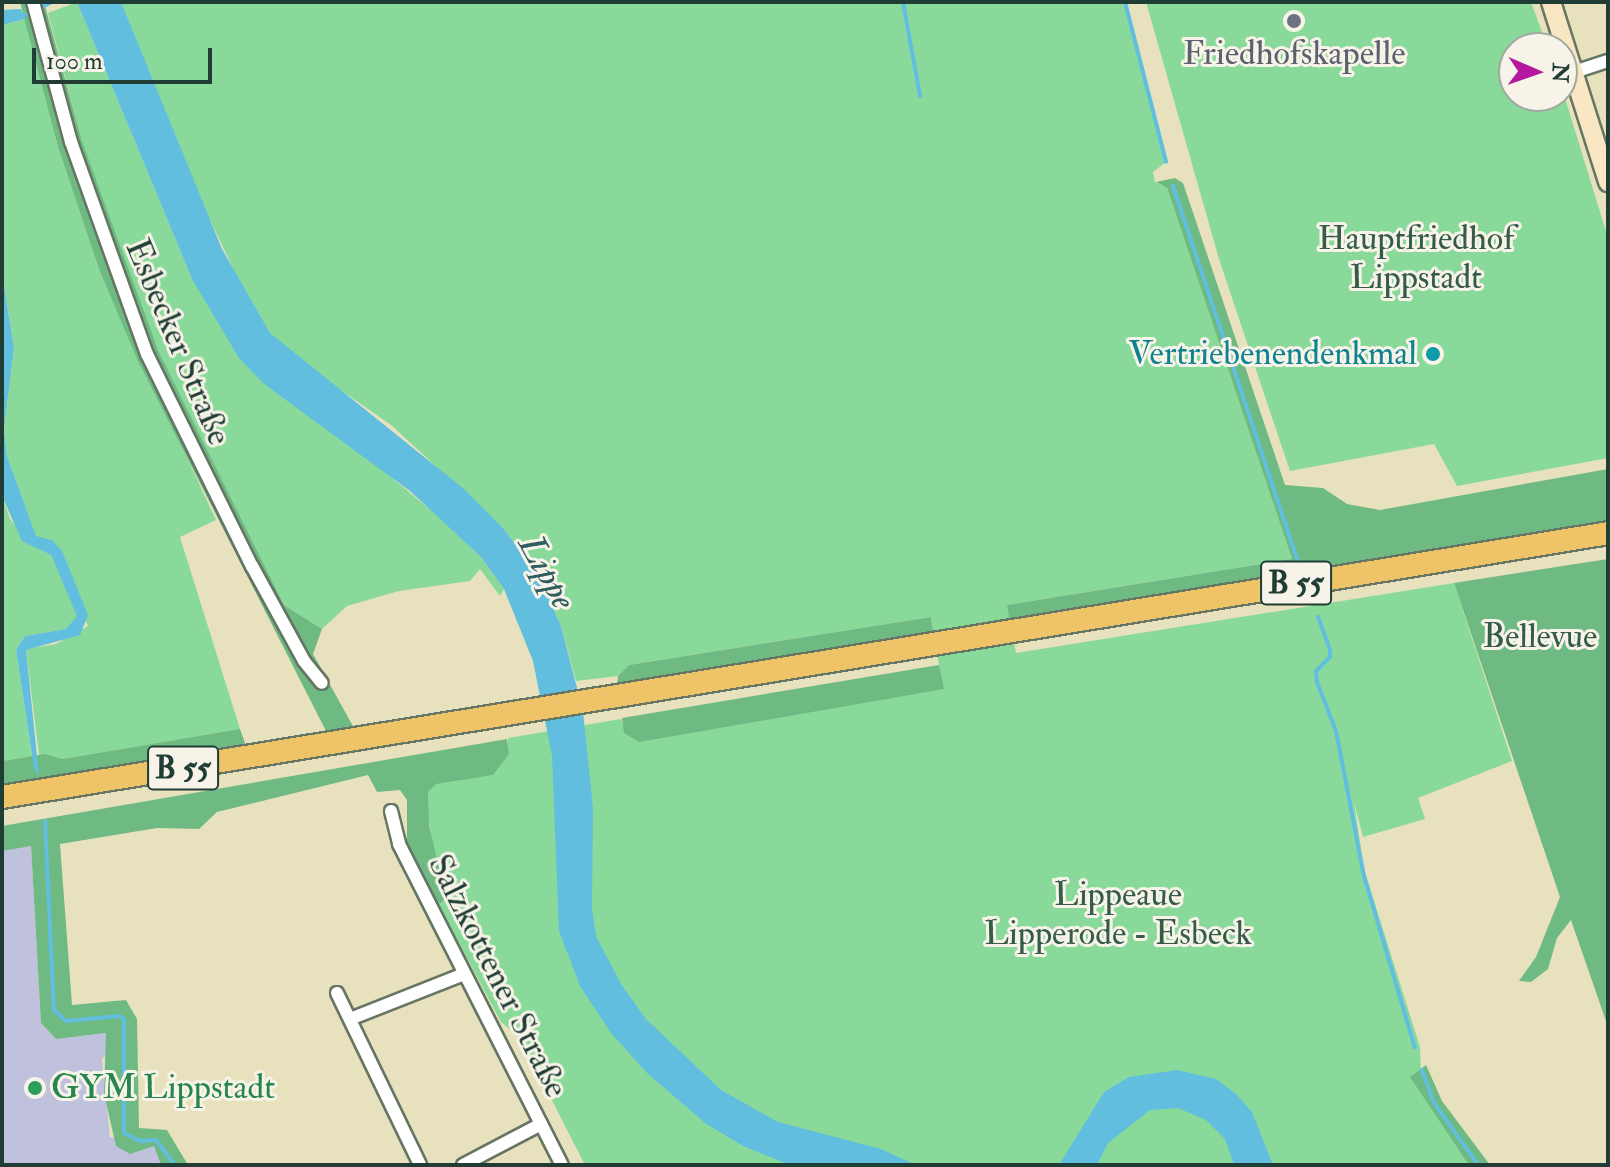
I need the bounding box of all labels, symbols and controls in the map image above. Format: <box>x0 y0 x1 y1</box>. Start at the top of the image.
marker: Friedhofskapelle <box>1285 12 1303 30</box>
scale bar <box>36 32 216 82</box>
north arrow <box>1498 32 1578 112</box>
place label: Friedhofskapelle <box>1183 34 1405 74</box>
text: 100 m <box>46 46 103 77</box>
text: N <box>1546 62 1574 83</box>
park label: Hauptfriedhof Lippstadt <box>1318 218 1514 298</box>
street label: Esbecker Straße <box>116 233 240 451</box>
place label: Vertriebenendenkmal <box>1128 334 1417 374</box>
marker: Vertriebenendenkmal <box>1424 345 1442 363</box>
water label: Lippe <box>509 527 585 617</box>
road number: B 55 <box>1260 555 1332 611</box>
park label: Bellevue <box>1483 617 1597 657</box>
road number: B 55 <box>147 740 219 796</box>
street label: Salzkottener Straße <box>419 848 577 1104</box>
park label: Lippeaue Lipperode - Esbeck <box>984 874 1252 954</box>
place label: GYM Lippstadt <box>51 1068 275 1108</box>
marker: GYM Lippstadt <box>26 1079 44 1097</box>

